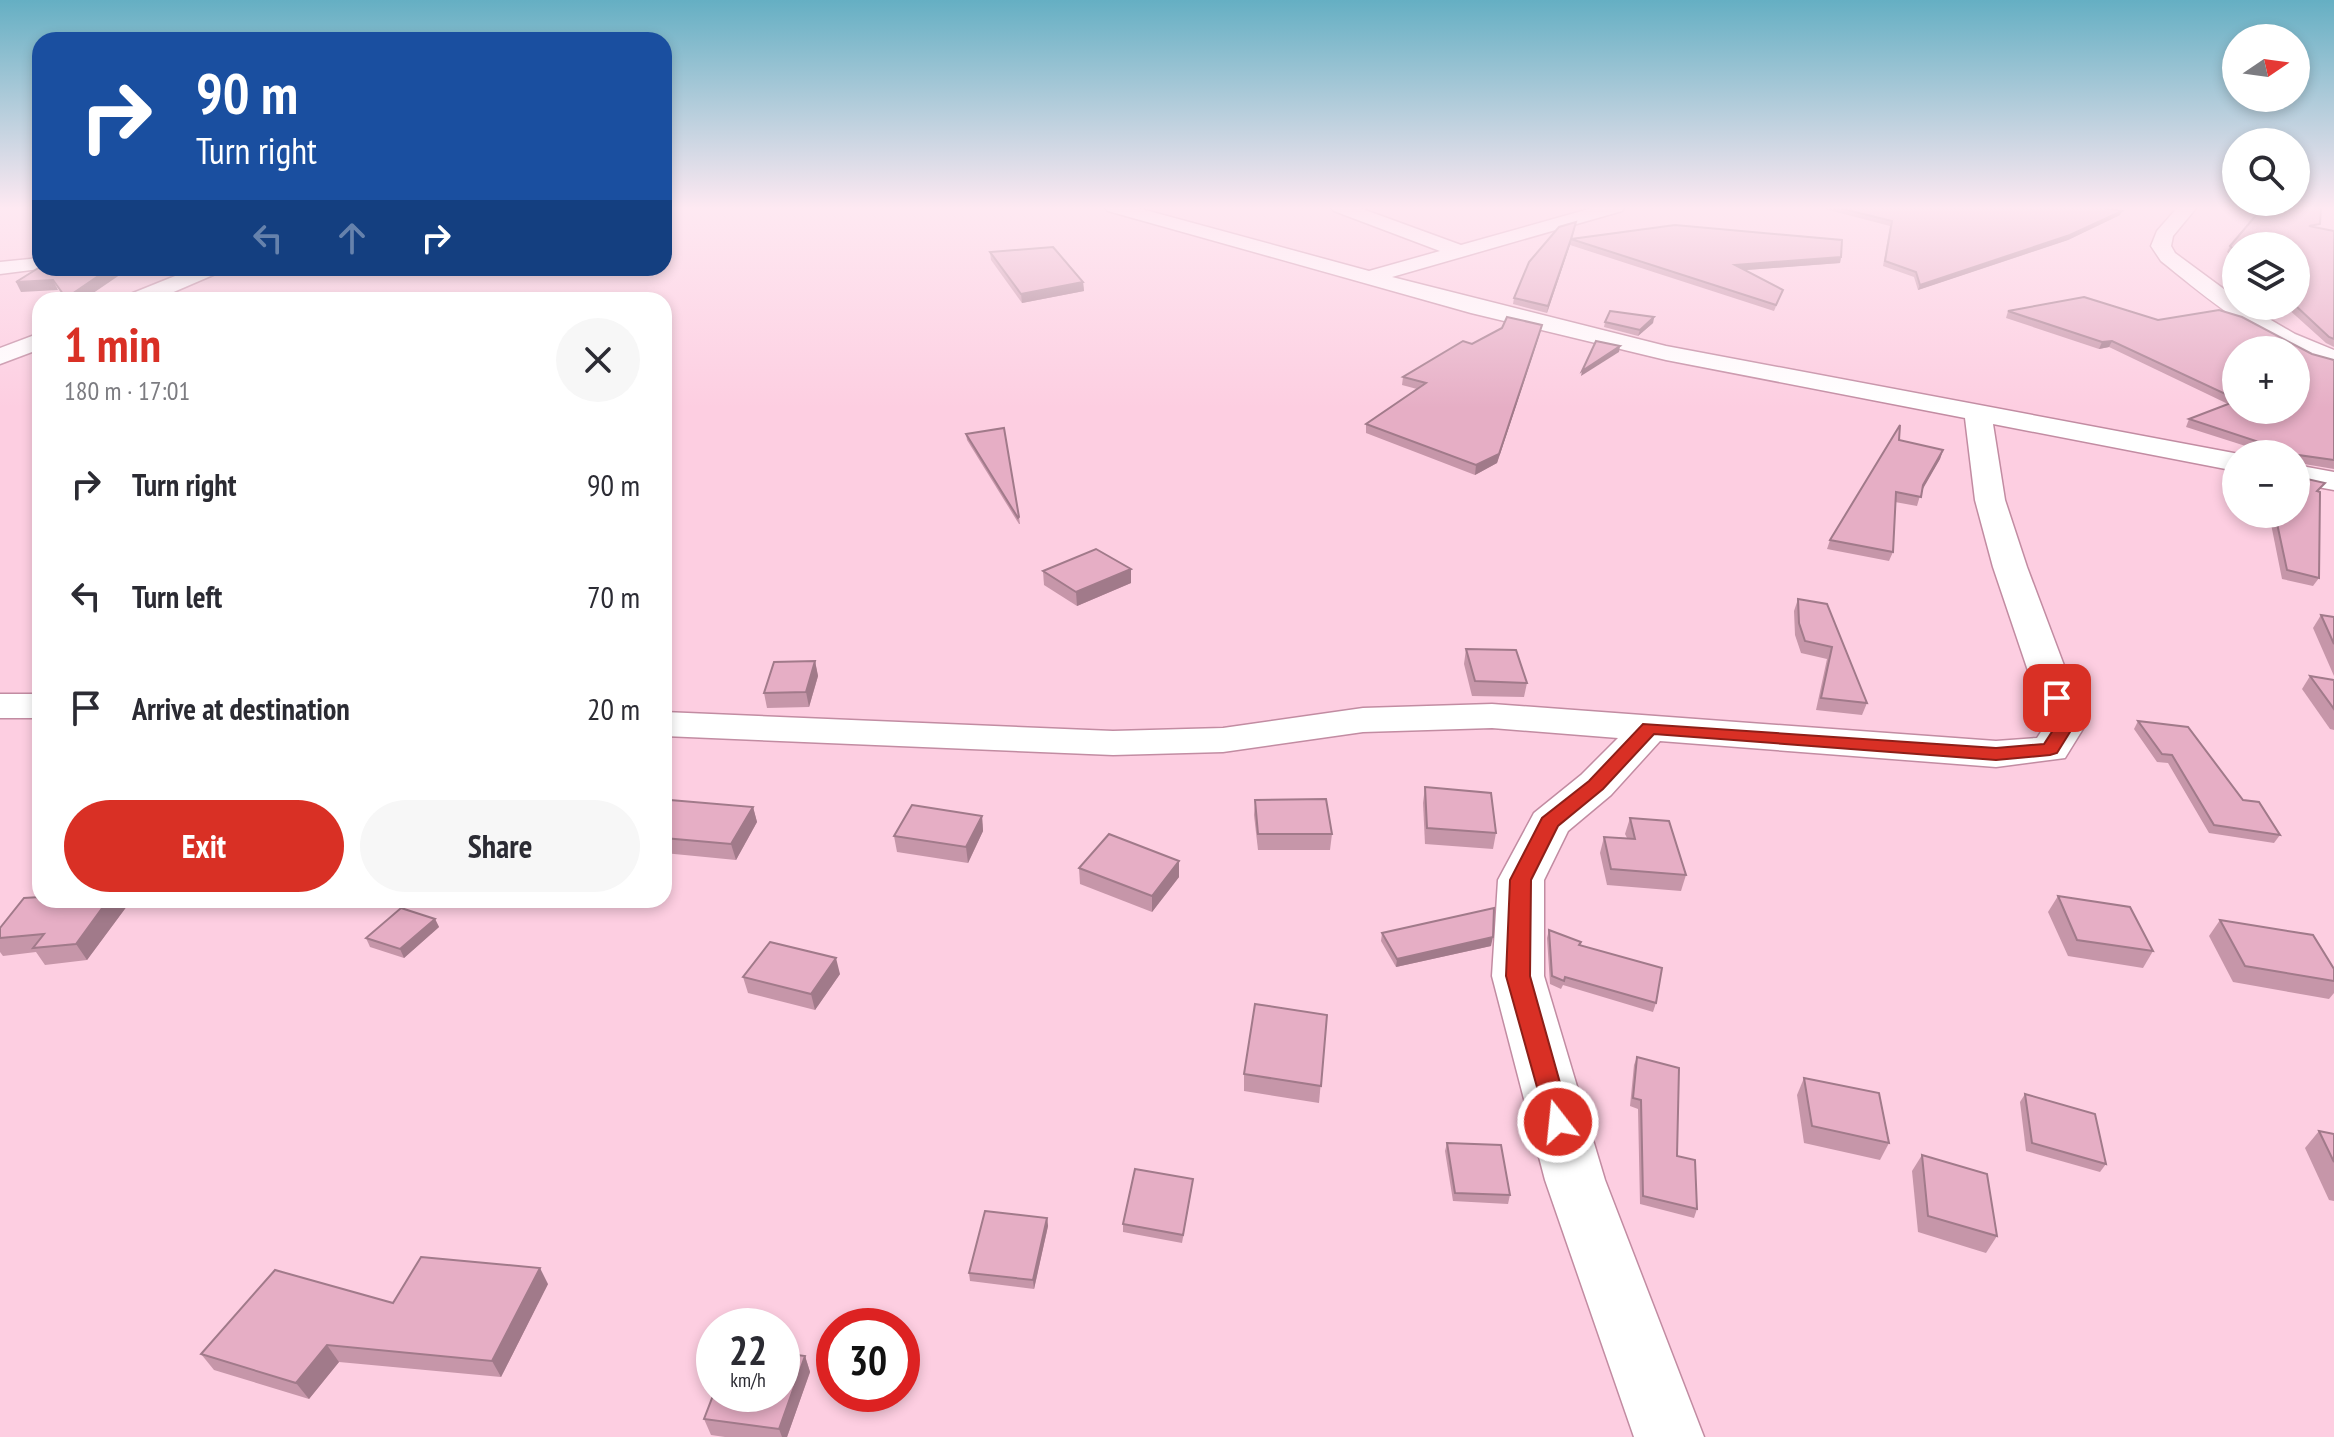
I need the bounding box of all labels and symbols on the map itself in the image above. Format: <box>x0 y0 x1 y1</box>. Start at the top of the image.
north arrow <box>2222 24 2310 112</box>
pin <box>2023 664 2091 732</box>
position arrow <box>1516 1080 1600 1164</box>
speed limit sign: 30 <box>816 1308 920 1412</box>

